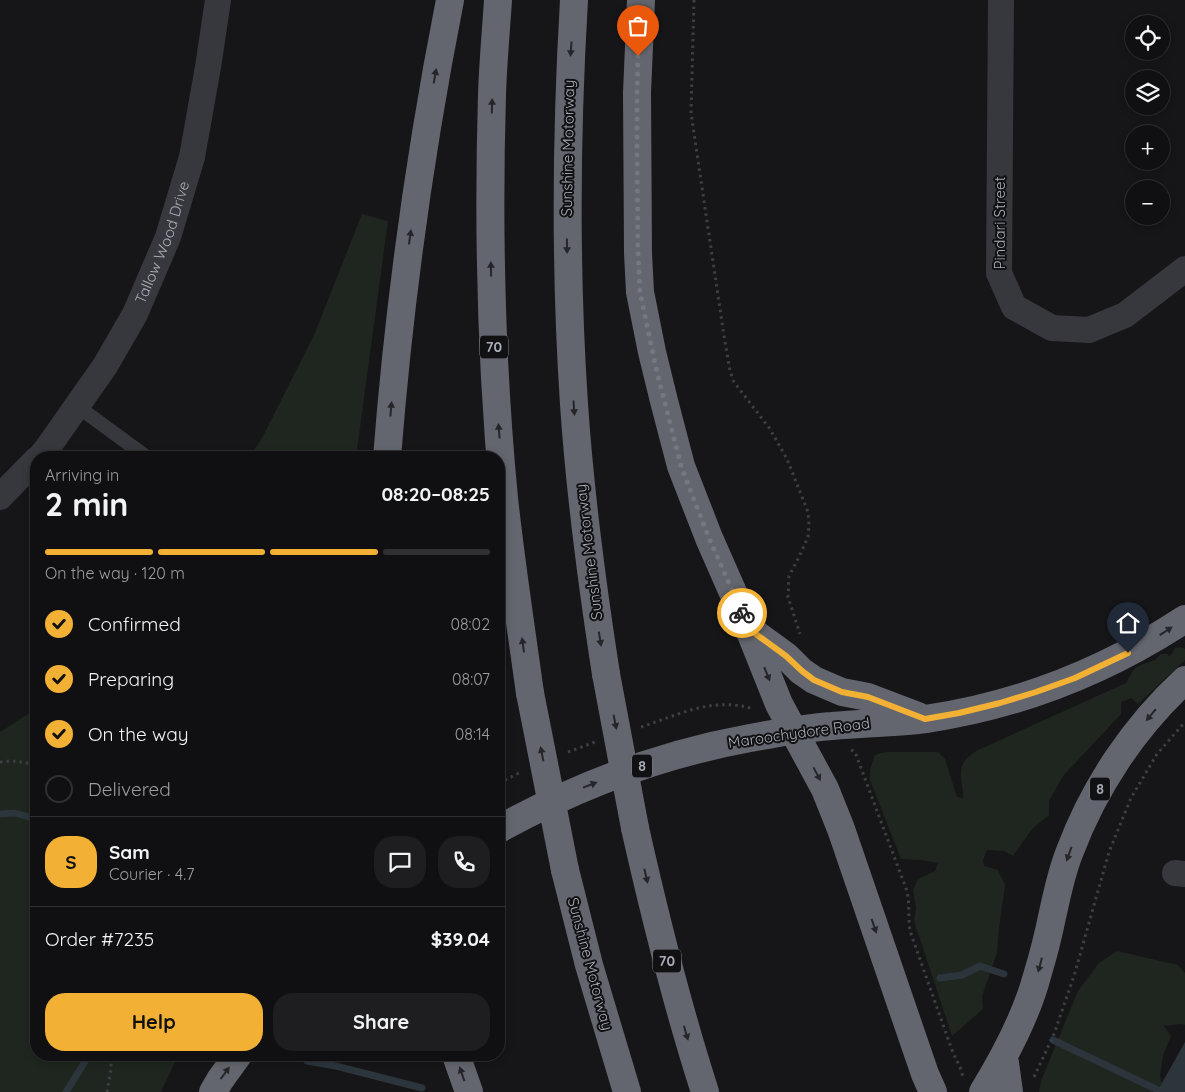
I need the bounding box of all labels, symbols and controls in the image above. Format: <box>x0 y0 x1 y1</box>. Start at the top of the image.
pin <box>617 5 659 56</box>
icon: bag <box>624 12 652 40</box>
map controls <box>1125 15 1170 225</box>
button: locate <box>1125 15 1170 60</box>
one-way arrow <box>567 41 575 57</box>
one-way arrow <box>432 68 440 84</box>
button: layers <box>1125 70 1170 115</box>
street label: Sunshine Motorway <box>557 80 578 216</box>
one-way arrow <box>488 98 496 114</box>
button: + <box>1125 125 1170 170</box>
street label: Pindari Street <box>990 176 1009 270</box>
street label: Tallow Wood Drive <box>130 179 193 307</box>
button: − <box>1125 180 1170 225</box>
one-way arrow <box>406 228 414 244</box>
one-way arrow <box>563 238 571 254</box>
one-way arrow <box>487 261 495 277</box>
road number: 70 <box>480 336 508 358</box>
one-way arrow <box>387 401 395 417</box>
one-way arrow <box>570 401 578 417</box>
one-way arrow <box>494 423 502 439</box>
text: Arriving in <box>45 465 119 485</box>
text: 08:20–08:25 <box>381 482 490 506</box>
street label: Sunshine Motorway <box>571 483 606 621</box>
text: 2 min <box>45 484 128 524</box>
text: On the way · 120 m <box>45 563 185 583</box>
courier <box>717 588 767 638</box>
icon: bike <box>728 599 756 627</box>
pin <box>1107 602 1149 653</box>
icon: home <box>1114 609 1142 637</box>
icon: check <box>45 610 73 638</box>
text: Confirmed <box>88 612 181 636</box>
text: 08:02 <box>450 614 490 634</box>
one-way arrow <box>1160 626 1173 636</box>
one-way arrow <box>597 632 605 648</box>
one-way arrow <box>519 636 527 652</box>
icon: check <box>45 665 73 693</box>
text: Preparing <box>88 667 174 691</box>
one-way arrow <box>763 667 771 681</box>
text: 08:07 <box>452 669 490 689</box>
one-way arrow <box>1145 708 1157 720</box>
street label: Maroochydore Road <box>727 713 871 752</box>
one-way arrow <box>611 714 619 730</box>
icon: check <box>45 720 73 748</box>
text: On the way <box>88 722 189 746</box>
text: 08:14 <box>455 724 490 744</box>
one-way arrow <box>538 745 546 761</box>
road number: 8 <box>632 754 652 778</box>
one-way arrow <box>813 767 821 781</box>
text: Delivered <box>88 777 171 801</box>
road number: 8 <box>1090 778 1110 801</box>
one-way arrow <box>583 781 597 789</box>
button: chat <box>374 836 426 888</box>
button: phone <box>438 836 490 888</box>
text: Sam <box>109 840 150 864</box>
one-way arrow <box>1065 847 1073 862</box>
text: S <box>65 850 77 874</box>
text: Courier · 4.7 <box>109 864 194 884</box>
one-way arrow <box>642 868 650 883</box>
street label: Sunshine Motorway <box>564 895 617 1032</box>
one-way arrow <box>870 919 878 934</box>
text: Order #7235 <box>45 927 154 951</box>
text: $39.04 <box>431 927 490 951</box>
road number: 70 <box>653 949 681 972</box>
one-way arrow <box>1036 958 1044 973</box>
button: Help <box>45 993 263 1051</box>
button: Share <box>273 993 490 1051</box>
one-way arrow <box>683 1025 691 1040</box>
one-way arrow <box>220 1066 230 1080</box>
one-way arrow <box>458 1066 466 1081</box>

